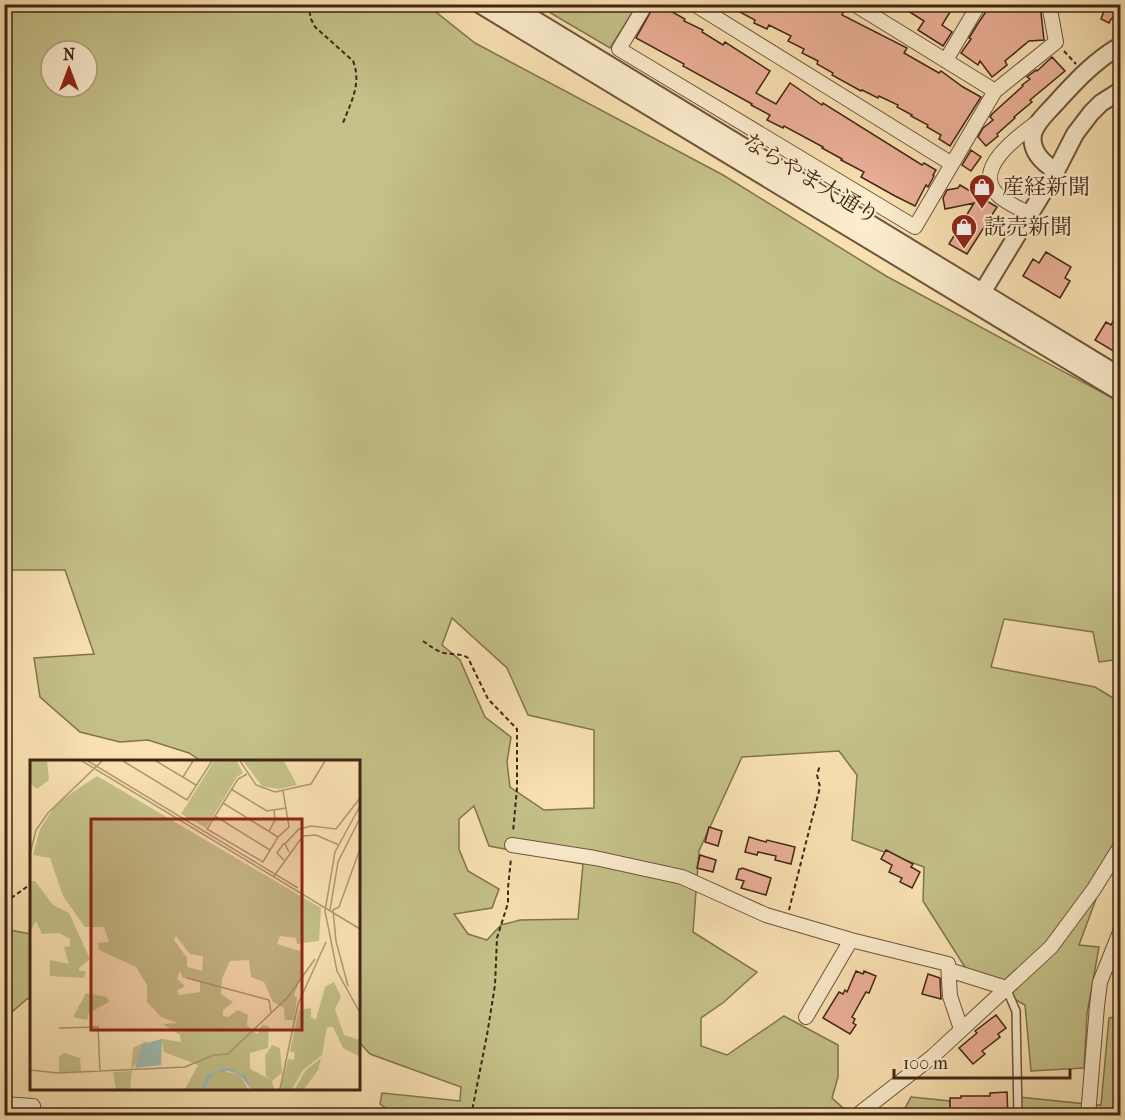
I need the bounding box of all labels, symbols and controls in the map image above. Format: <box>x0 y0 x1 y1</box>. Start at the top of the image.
north arrow <box>39 39 99 99</box>
text: N <box>63 45 76 64</box>
street label: ならやま大通り <box>738 128 884 230</box>
shop icon: 産経新聞 <box>967 172 997 210</box>
place label: 産経新聞 <box>1002 174 1090 200</box>
shop icon: 読売新聞 <box>949 212 979 250</box>
place label: 読売新聞 <box>984 214 1072 240</box>
inset map <box>30 760 360 1090</box>
scale bar <box>894 1042 1070 1080</box>
text: 100 m <box>903 1053 948 1074</box>

